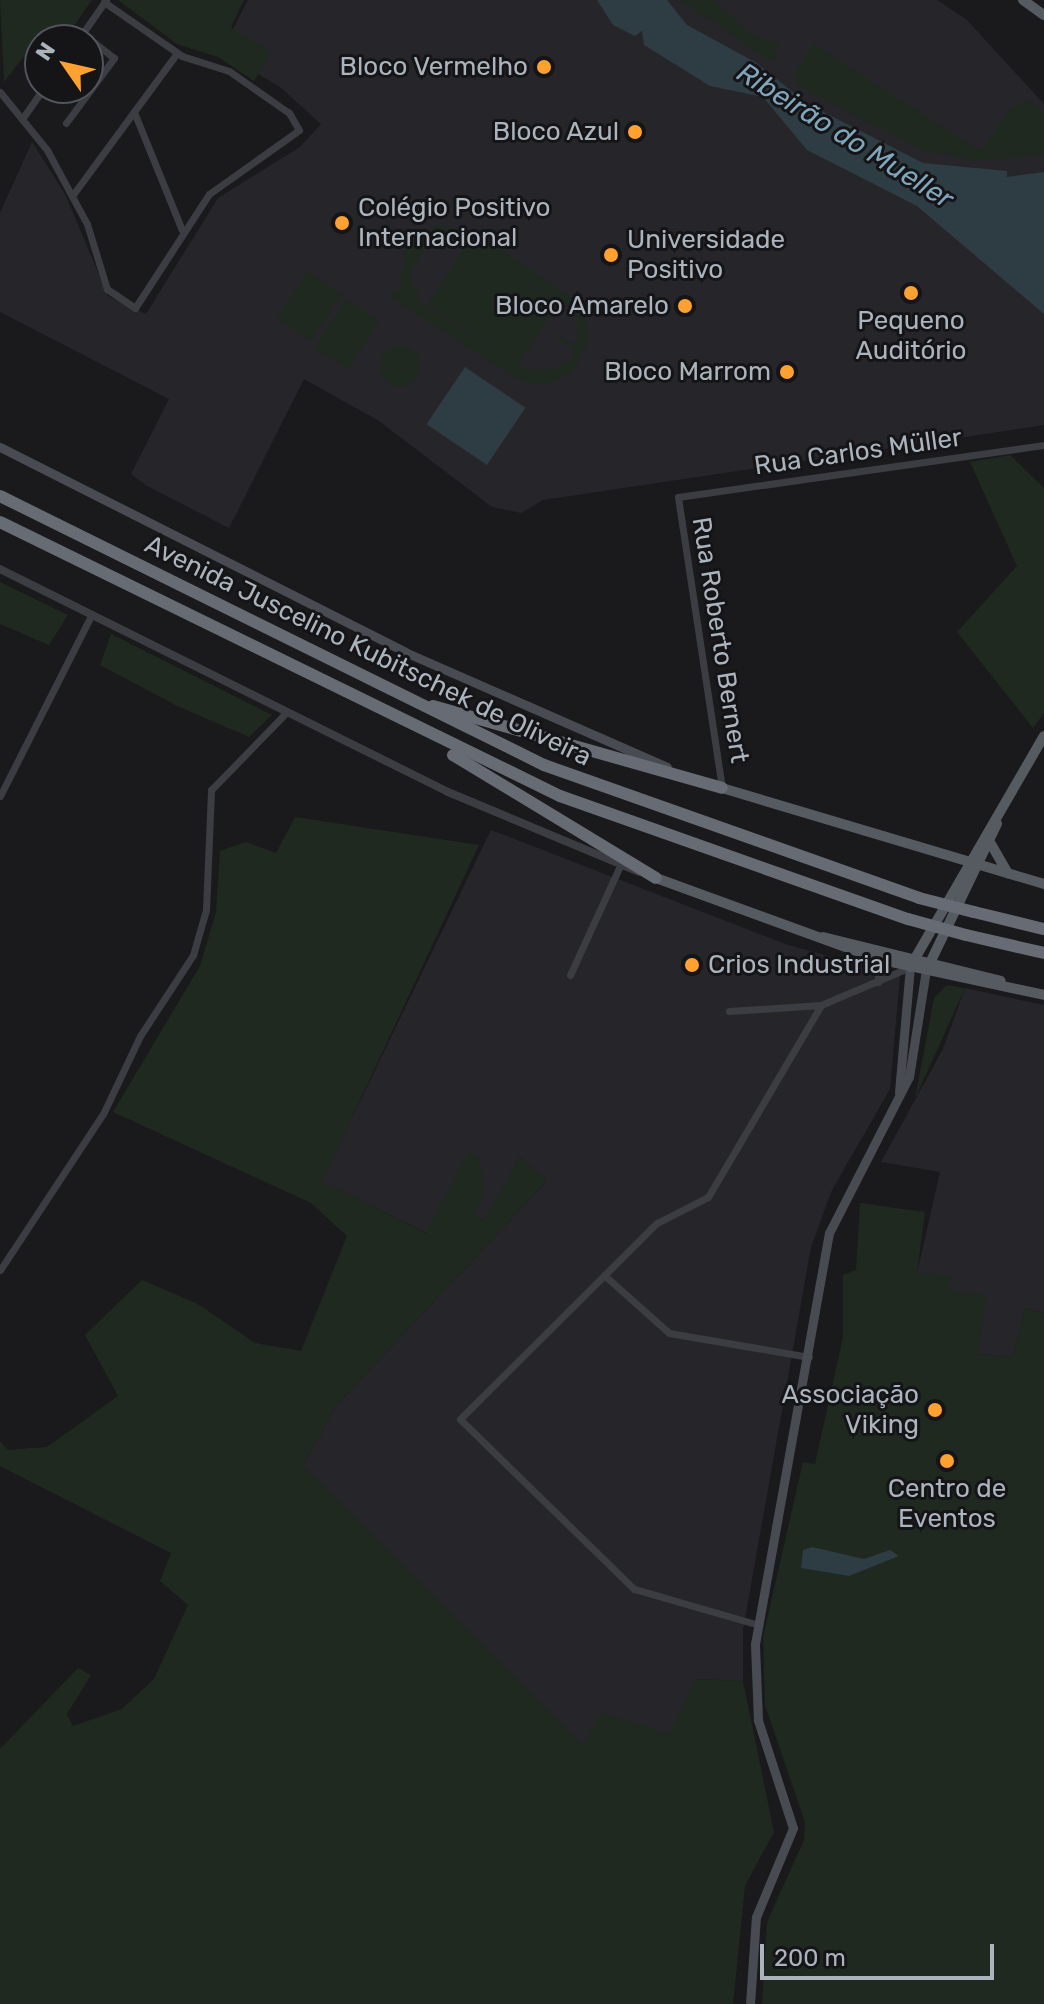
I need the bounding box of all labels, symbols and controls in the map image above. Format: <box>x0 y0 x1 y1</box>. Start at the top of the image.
north arrow <box>24 24 104 104</box>
text: N <box>30 37 61 66</box>
place label: Bloco Vermelho <box>339 51 528 83</box>
water label: Ribeirão do Mueller <box>731 56 959 216</box>
marker: Bloco Vermelho <box>535 58 553 76</box>
place label: Bloco Azul <box>492 116 619 148</box>
marker: Bloco Azul <box>626 123 644 141</box>
place label: Colégio Positivo Internacional <box>358 192 551 254</box>
marker: Colégio Positivo Internacional <box>333 214 351 232</box>
place label: Universidade Positivo <box>627 224 785 286</box>
marker: Universidade Positivo <box>602 246 620 264</box>
marker: Pequeno Auditório <box>902 284 920 302</box>
place label: Bloco Amarelo <box>494 290 669 322</box>
marker: Bloco Amarelo <box>676 297 694 315</box>
place label: Pequeno Auditório <box>856 305 966 366</box>
place label: Bloco Marrom <box>604 356 771 388</box>
marker: Bloco Marrom <box>778 363 796 381</box>
street label: Rua Carlos Müller <box>752 422 964 482</box>
street label: Rua Roberto Bernert <box>685 515 755 765</box>
street label: Avenida Juscelino Kubitschek de Oliveira <box>140 529 596 773</box>
place label: Crios Industrial <box>708 949 890 981</box>
marker: Crios Industrial <box>683 956 701 974</box>
place label: Associação Viking <box>782 1379 919 1440</box>
marker: Associação Viking <box>926 1401 944 1419</box>
marker: Centro de Eventos <box>938 1452 956 1470</box>
place label: Centro de Eventos <box>888 1473 1006 1534</box>
scale bar <box>764 1928 998 1978</box>
text: 200 m <box>774 1944 846 1972</box>

